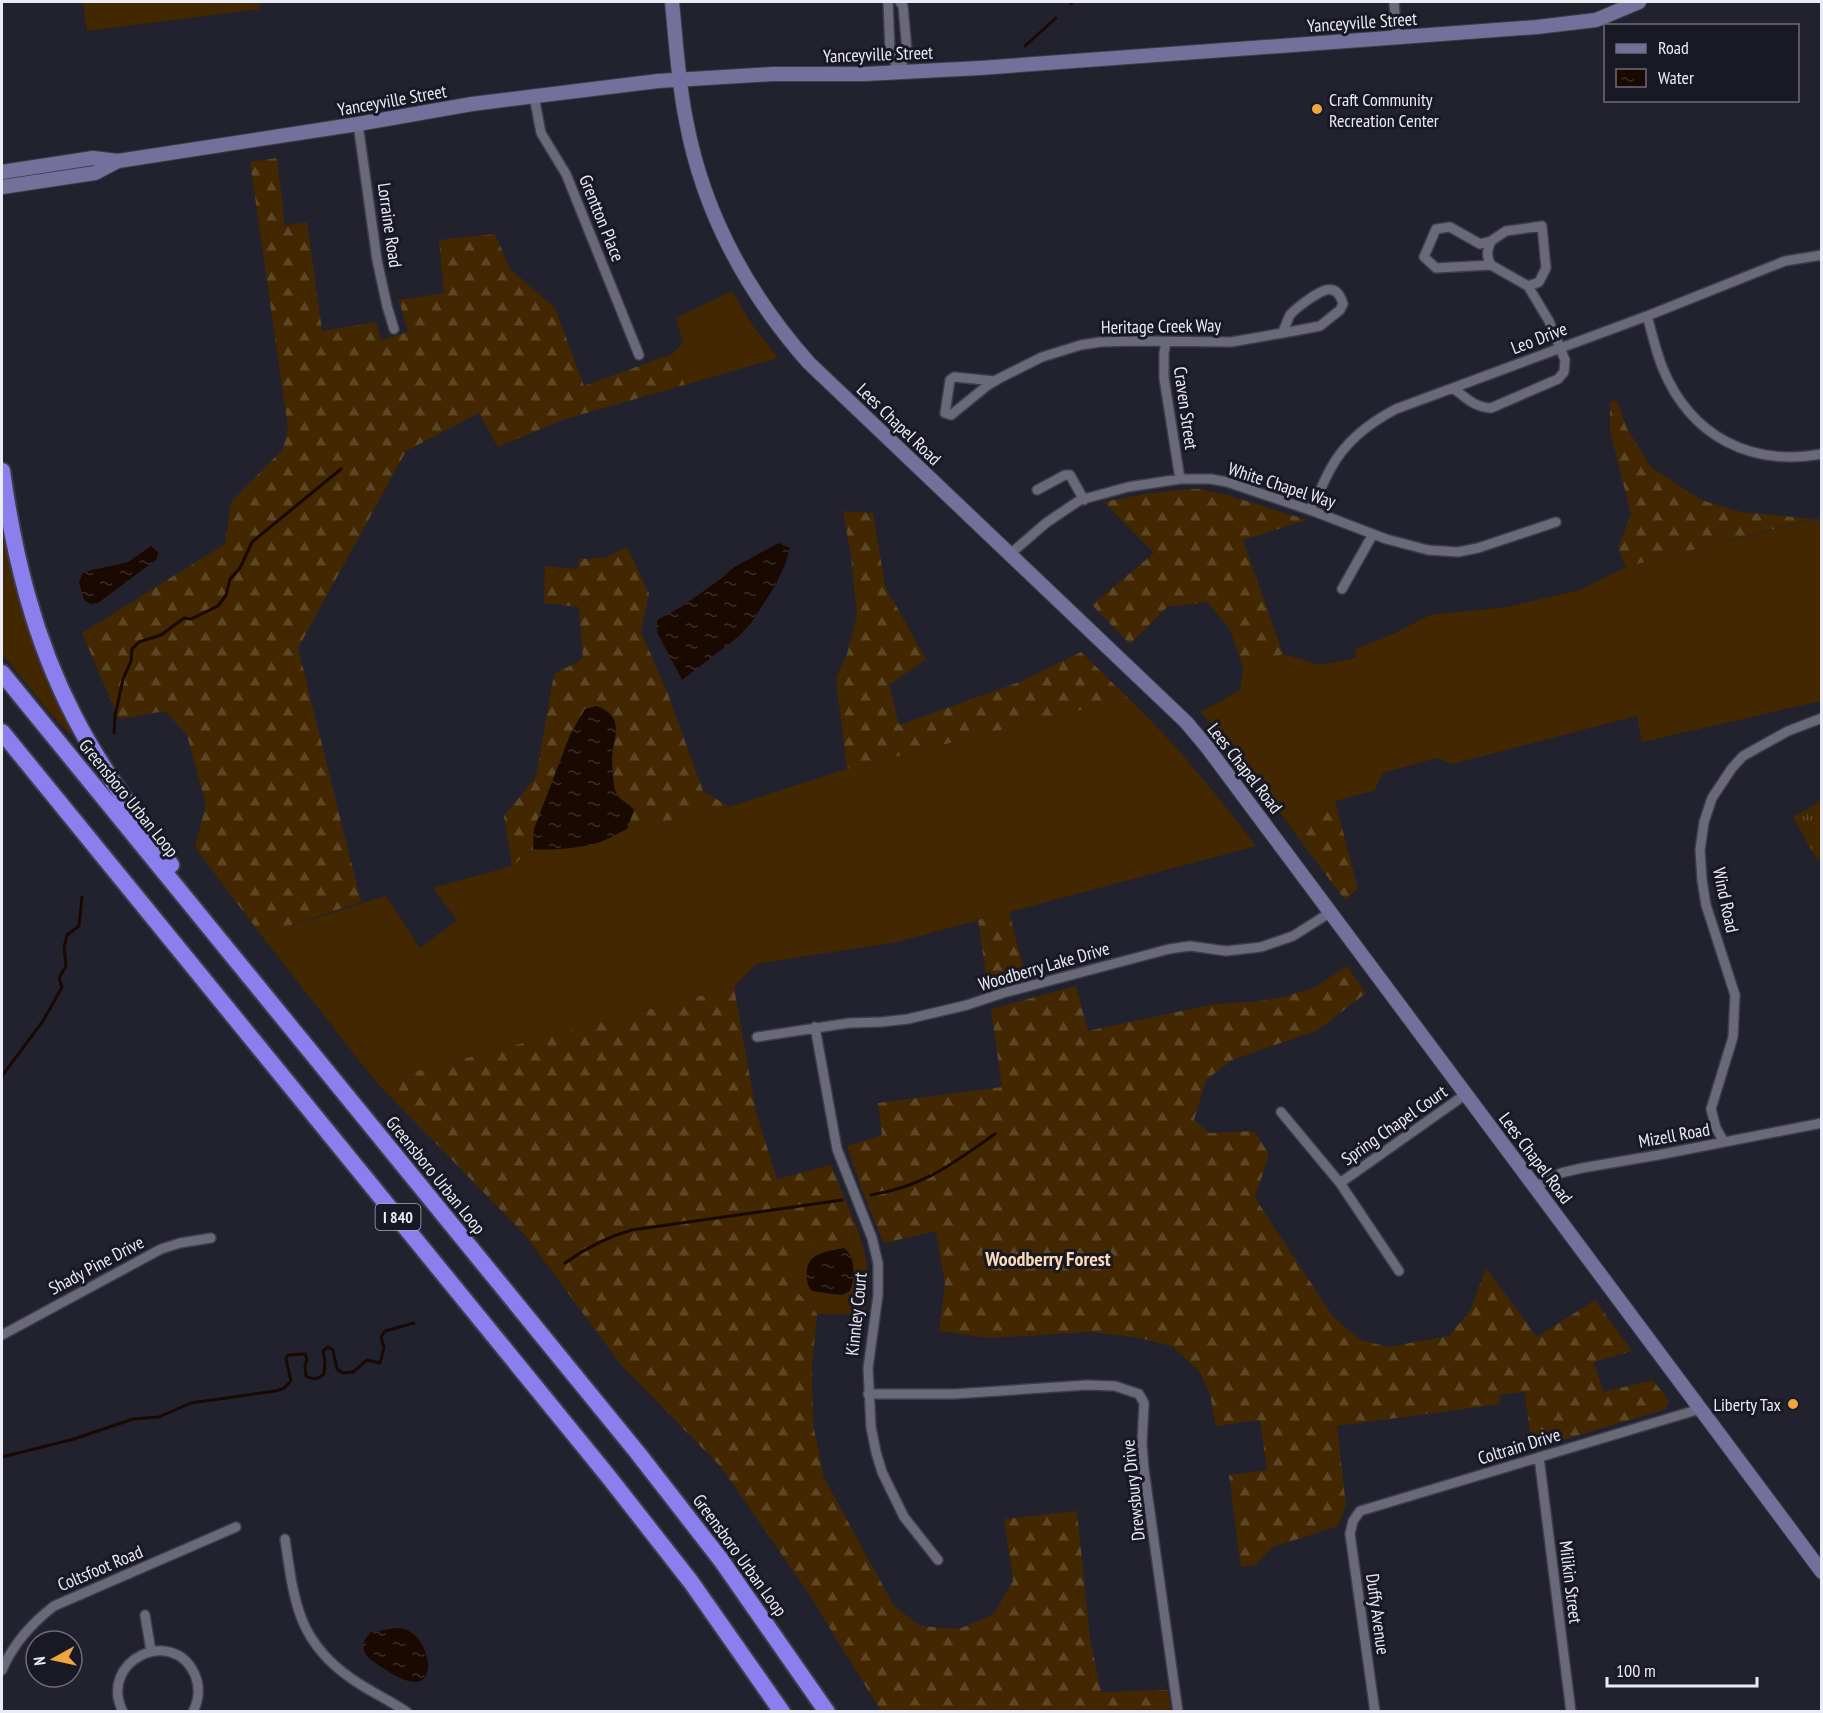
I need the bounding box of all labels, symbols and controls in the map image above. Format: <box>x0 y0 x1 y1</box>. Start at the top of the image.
street label: Yanceyville Street <box>1306 7 1418 37</box>
legend <box>1604 24 1799 102</box>
text: Road <box>1658 36 1689 59</box>
street label: Yanceyville Street <box>823 41 934 67</box>
text: Water <box>1658 66 1694 89</box>
street label: Yanceyville Street <box>336 79 448 121</box>
place label: Craft Community Recreation Center <box>1329 88 1439 132</box>
marker: Craft Community Recreation Center <box>1310 102 1324 116</box>
street label: Grentton Place <box>574 171 630 265</box>
street label: Lorraine Road <box>373 181 407 269</box>
street label: Heritage Creek Way <box>1101 313 1222 339</box>
street label: Leo Drive <box>1508 317 1570 359</box>
street label: Craven Street <box>1169 365 1203 451</box>
street label: Lees Chapel Road <box>852 378 946 470</box>
street label: White Chapel Way <box>1225 457 1339 513</box>
street label: Lees Chapel Road <box>1202 718 1288 818</box>
street label: Greensboro Urban Loop <box>74 734 184 862</box>
street label: Wind Road <box>1708 865 1744 935</box>
street label: Woodberry Lake Drive <box>976 936 1112 996</box>
street label: Spring Chapel Court <box>1337 1080 1451 1170</box>
street label: Lees Chapel Road <box>1494 1108 1578 1208</box>
street label: Greensboro Urban Loop <box>381 1111 491 1239</box>
street label: Mizell Road <box>1637 1117 1711 1153</box>
road number: I 840 <box>376 1204 420 1230</box>
street label: Shady Pine Drive <box>44 1230 148 1300</box>
district label: Woodberry Forest <box>984 1246 1111 1272</box>
street label: Kinnley Court <box>840 1271 872 1357</box>
place label: Liberty Tax <box>1713 1393 1782 1416</box>
marker: Liberty Tax <box>1786 1397 1800 1411</box>
street label: Coltrain Drive <box>1475 1423 1563 1469</box>
street label: Drewsbury Drive <box>1116 1438 1150 1542</box>
street label: Greensboro Urban Loop <box>688 1489 792 1621</box>
street label: Milikin Street <box>1555 1539 1587 1625</box>
street label: Coltsfoot Road <box>54 1540 146 1596</box>
street label: Duffy Avenue <box>1361 1572 1395 1656</box>
north arrow <box>24 1629 84 1689</box>
scale bar <box>1607 1650 1757 1688</box>
text: N <box>29 1655 50 1667</box>
text: 100 m <box>1616 1659 1656 1682</box>

